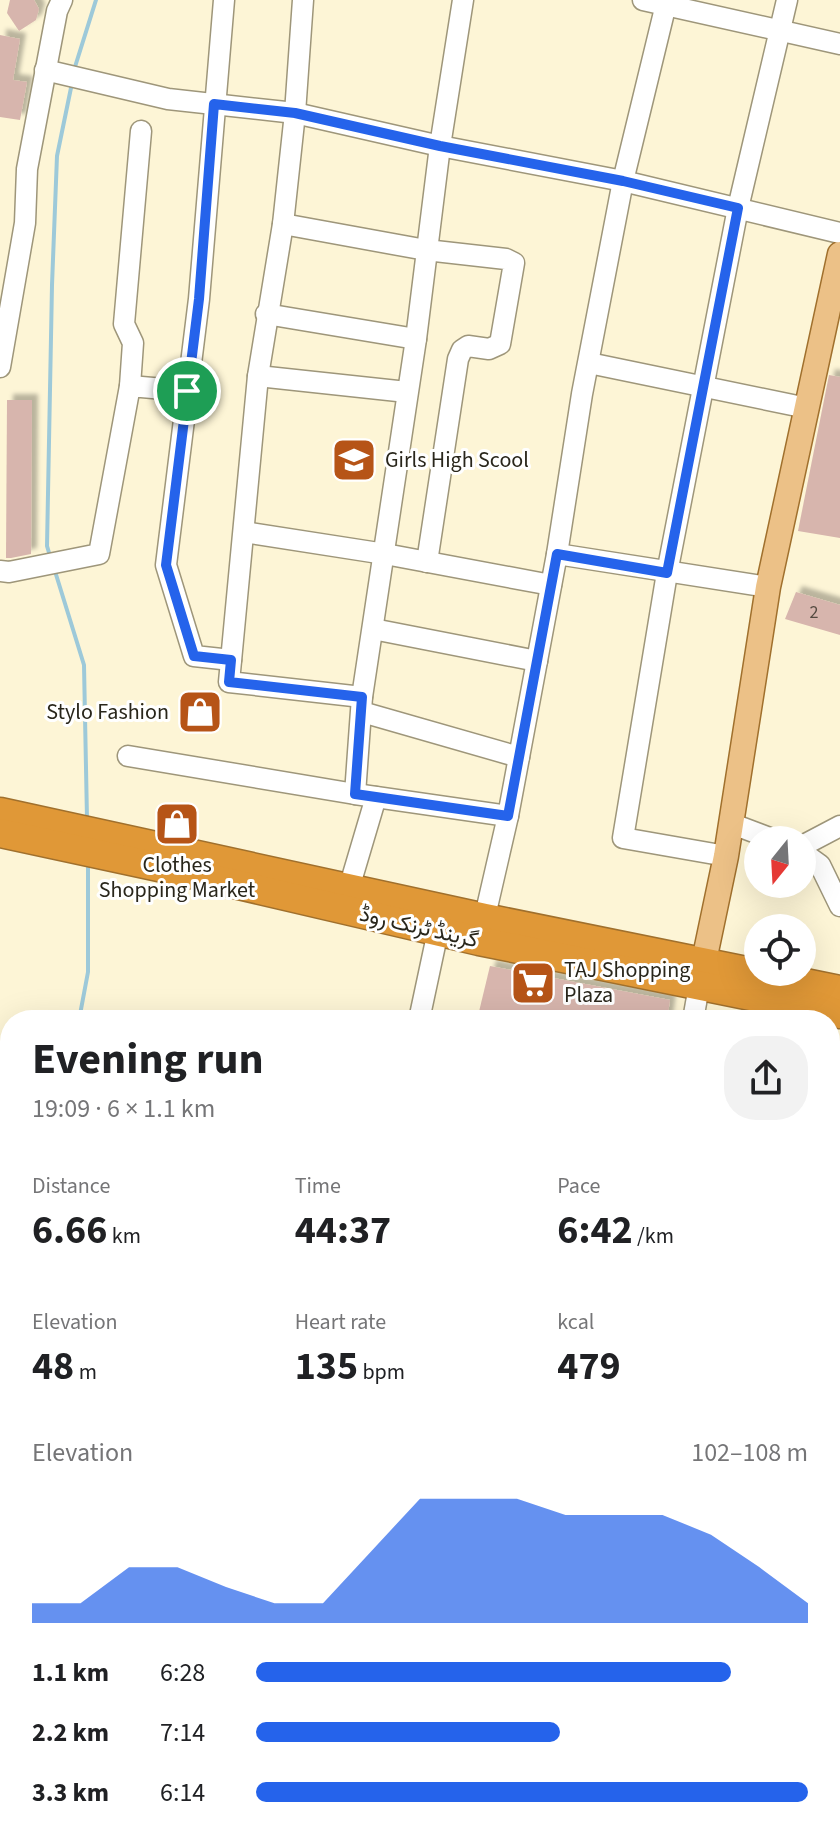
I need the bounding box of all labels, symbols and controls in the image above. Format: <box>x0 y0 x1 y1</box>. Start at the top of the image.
pin <box>153 357 221 425</box>
icon: arrive <box>165 369 209 413</box>
school or university icon: Girls High Scool <box>330 436 378 484</box>
place label: Girls High Scool <box>385 444 529 476</box>
house number: 2 <box>810 600 819 625</box>
shop icon: Stylo Fashion <box>176 688 224 736</box>
place label: Stylo Fashion <box>46 696 169 728</box>
shop icon: Clothes Shopping Market <box>153 800 201 848</box>
north arrow <box>744 826 816 898</box>
map controls <box>744 826 816 986</box>
place label: Clothes Shopping Market <box>99 849 256 906</box>
street label: گرینڈ ٹرنک روڈ <box>356 898 482 956</box>
button: locate <box>744 914 816 986</box>
place label: TAJ Shopping Plaza <box>564 954 690 1011</box>
supermarket icon: TAJ Shopping Plaza <box>509 959 557 1007</box>
text: Evening run <box>32 1028 264 1091</box>
button: share <box>724 1036 808 1120</box>
text: 19:09 · 6 × 1.1 km <box>32 1090 215 1127</box>
text: Distance <box>32 1170 110 1202</box>
text: Time <box>295 1170 341 1202</box>
text: Pace <box>557 1170 600 1202</box>
text: 6.66 <box>32 1202 107 1259</box>
text: 44:37 <box>295 1202 391 1259</box>
text: 6:42 <box>557 1202 633 1259</box>
text: km <box>107 1220 141 1252</box>
text: /km <box>633 1220 674 1252</box>
text: Elevation <box>32 1306 118 1338</box>
text: Heart rate <box>295 1306 386 1338</box>
text: kcal <box>557 1306 594 1338</box>
text: 48 <box>32 1338 74 1395</box>
text: 135 <box>295 1338 358 1395</box>
text: 479 <box>557 1338 621 1395</box>
text: m <box>74 1356 97 1388</box>
text: bpm <box>358 1356 405 1388</box>
text: Elevation <box>32 1434 133 1471</box>
text: 102–108 m <box>691 1434 808 1471</box>
text: 1.1 km <box>32 1654 109 1691</box>
text: 6:28 <box>160 1654 205 1691</box>
text: 2.2 km <box>32 1714 109 1751</box>
text: 7:14 <box>160 1714 205 1751</box>
text: 3.3 km <box>32 1774 109 1811</box>
text: 6:14 <box>160 1774 205 1811</box>

